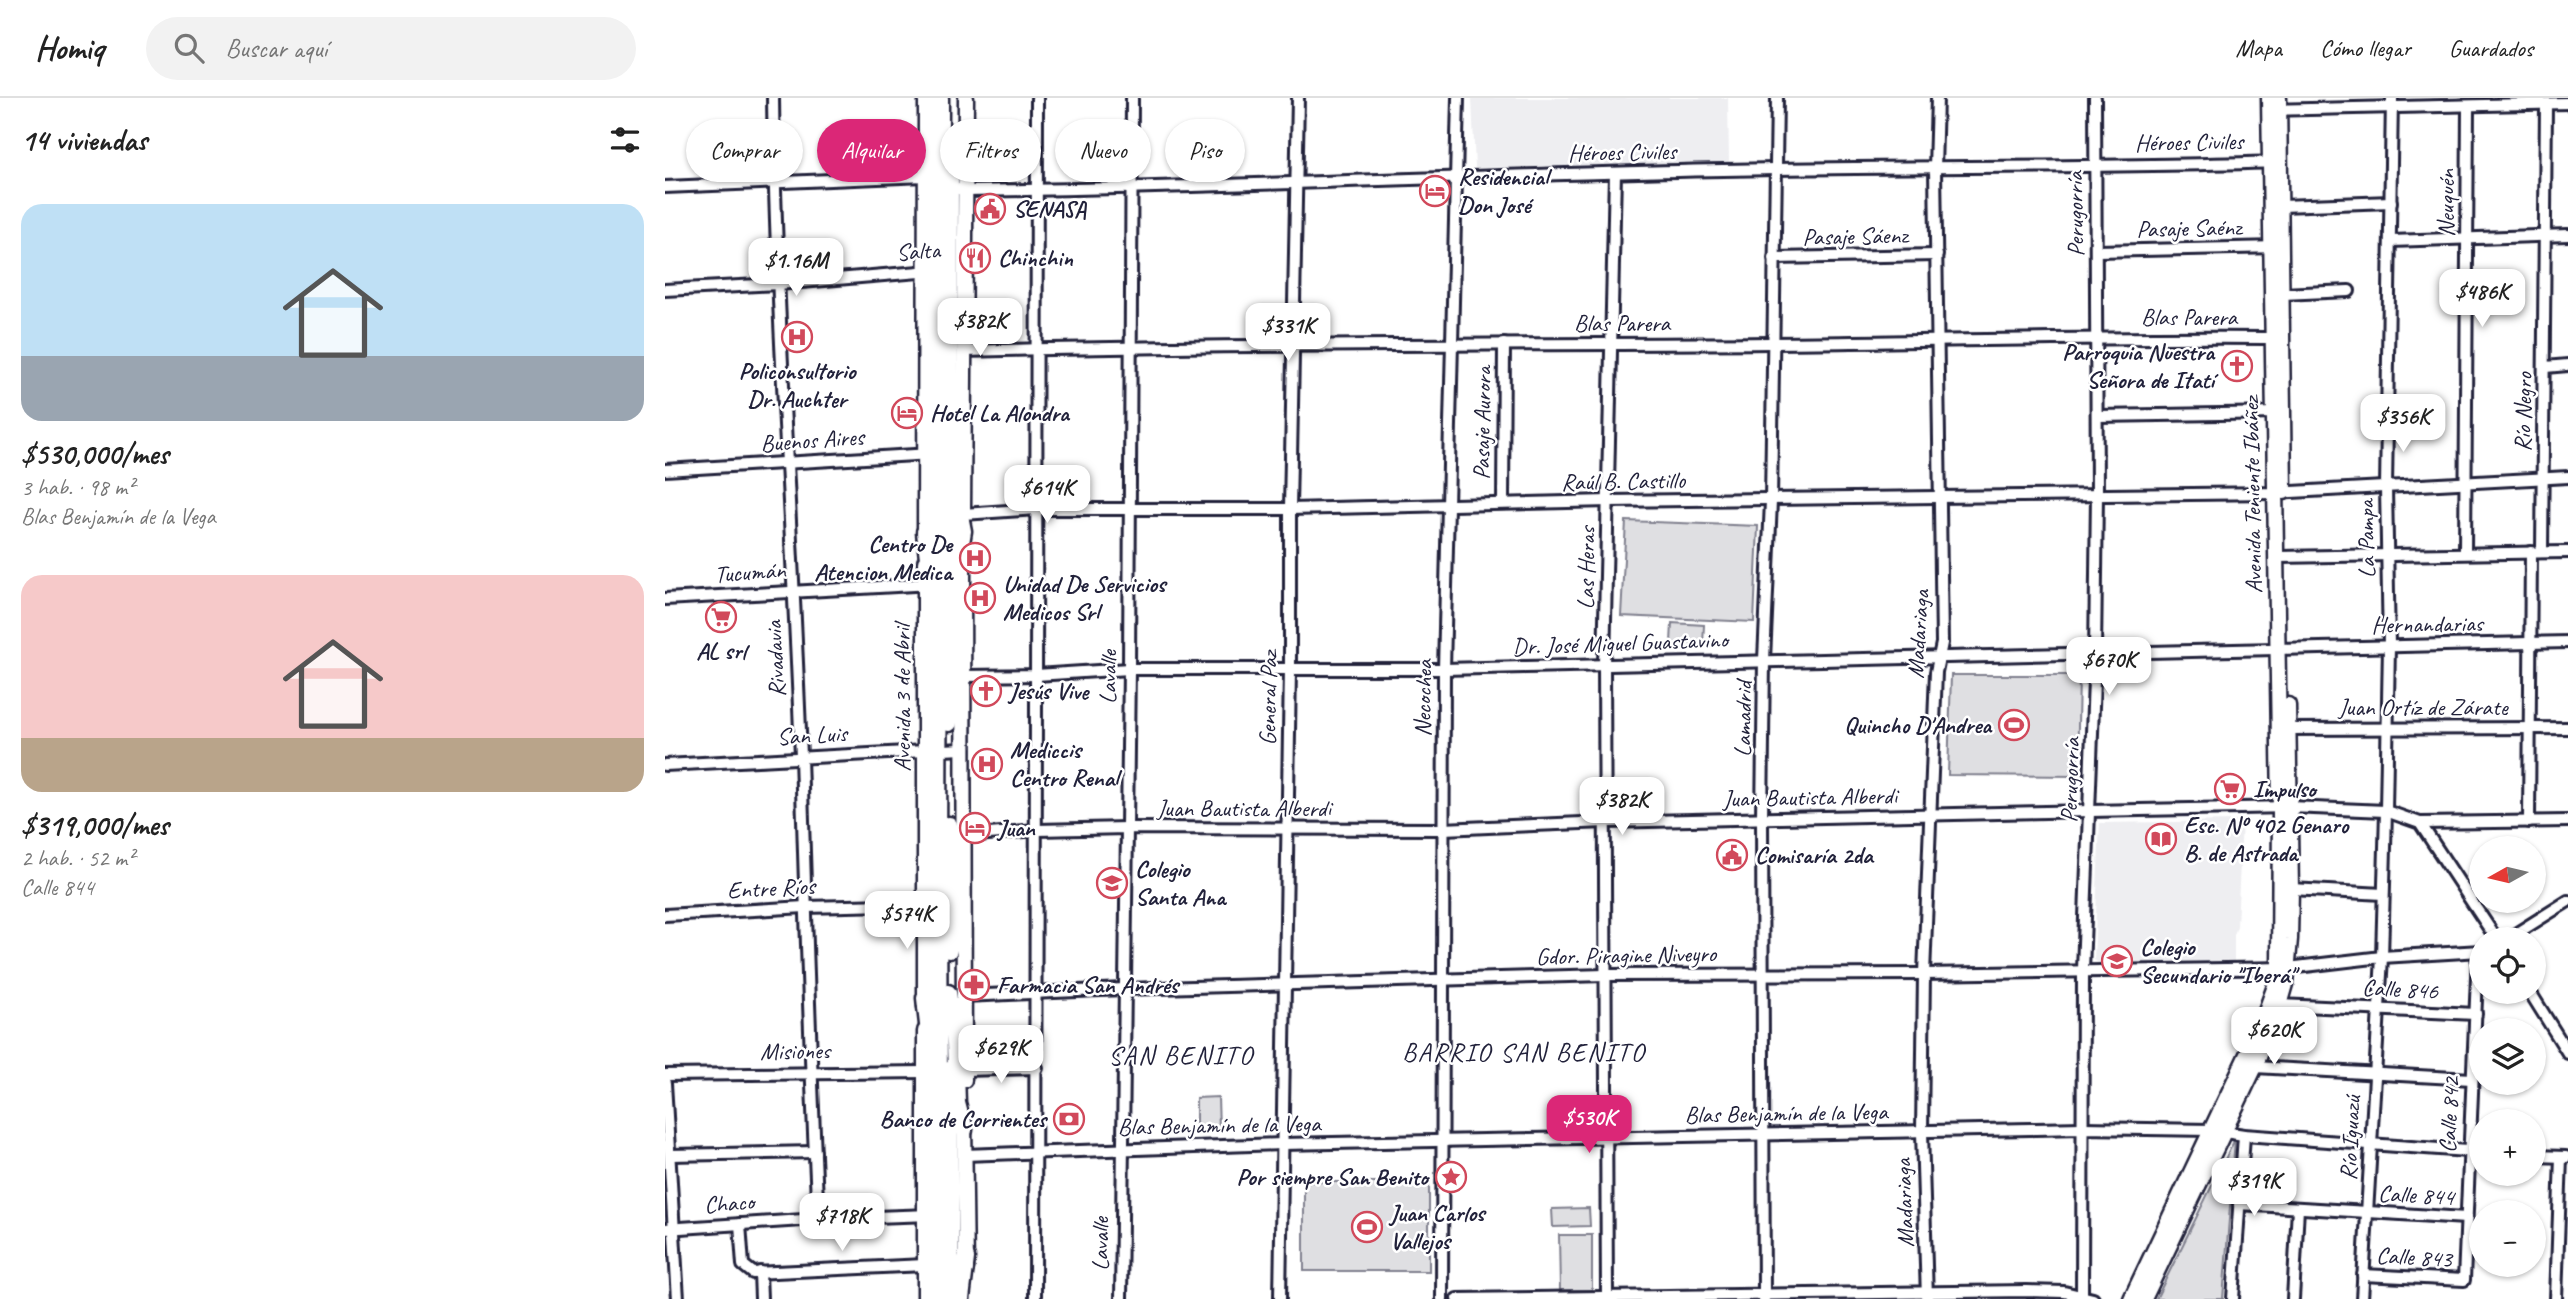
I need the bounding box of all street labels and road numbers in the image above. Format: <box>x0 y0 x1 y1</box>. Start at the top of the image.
street label: Héroes Civiles <box>2134 126 2245 158</box>
street label: Héroes Civiles <box>1567 136 1678 168</box>
street label: Neuquén <box>2431 168 2461 237</box>
street label: Perugorría <box>2059 170 2091 257</box>
street label: Pasaje Saénz <box>2136 212 2244 244</box>
street label: Pasaje Sáenz <box>1802 220 1910 252</box>
street label: Salta <box>895 234 942 267</box>
street label: Blas Parera <box>2141 302 2239 332</box>
street label: Blas Parera <box>1574 308 1672 338</box>
street label: Pasaje Aurora <box>1466 364 1498 480</box>
street label: Río Negro <box>2507 370 2539 452</box>
street label: Avenida Teniente Ibáñez <box>2235 394 2269 594</box>
street label: Buenos Aires <box>759 421 868 459</box>
street label: Raúl B. Castillo <box>1561 465 1687 497</box>
street label: La Pampa <box>2350 497 2382 578</box>
street label: Las Heras <box>1570 525 1602 610</box>
street label: Tucumán <box>713 554 788 589</box>
street label: Madariaga <box>1900 587 1936 679</box>
street label: Hernandarias <box>2371 608 2485 640</box>
street label: Rivadavia <box>758 619 792 698</box>
street label: Avenida 3 de Abril <box>887 620 917 772</box>
street label: Dr. José Miguel Guastavino <box>1512 624 1731 662</box>
street label: Lavalle <box>1093 648 1124 704</box>
street label: General Paz <box>1252 648 1284 746</box>
street label: Necochea <box>1407 658 1439 737</box>
street label: Lamadrid <box>1727 677 1759 757</box>
street label: Juan Ortíz de Zárate <box>2337 692 2510 722</box>
street label: San Luis <box>776 718 850 752</box>
street label: Perugorría <box>2054 735 2087 823</box>
street label: Juan Bautista Alberdi <box>1722 780 1900 814</box>
street label: Juan Bautista Alberdi <box>1156 793 1334 823</box>
street label: Entre Ríos <box>726 871 818 905</box>
street label: Gdor. Piragine Niveyro <box>1536 938 1718 972</box>
street label: Calle 846 <box>2361 972 2440 1006</box>
street label: Misiones <box>760 1035 832 1067</box>
street label: Calle 842 <box>2432 1074 2466 1154</box>
street label: Río Iguazú <box>2333 1093 2367 1181</box>
street label: Blas Benjamín de la Vega <box>1684 1096 1889 1130</box>
street label: Blas Benjamín de la Vega <box>1117 1108 1322 1142</box>
street label: Madariaga <box>1887 1157 1921 1248</box>
street label: Calle 844 <box>2377 1178 2457 1212</box>
street label: Chaco <box>703 1186 757 1220</box>
street label: Lavalle <box>1085 1215 1115 1271</box>
street label: Calle 843 <box>2375 1240 2455 1274</box>

